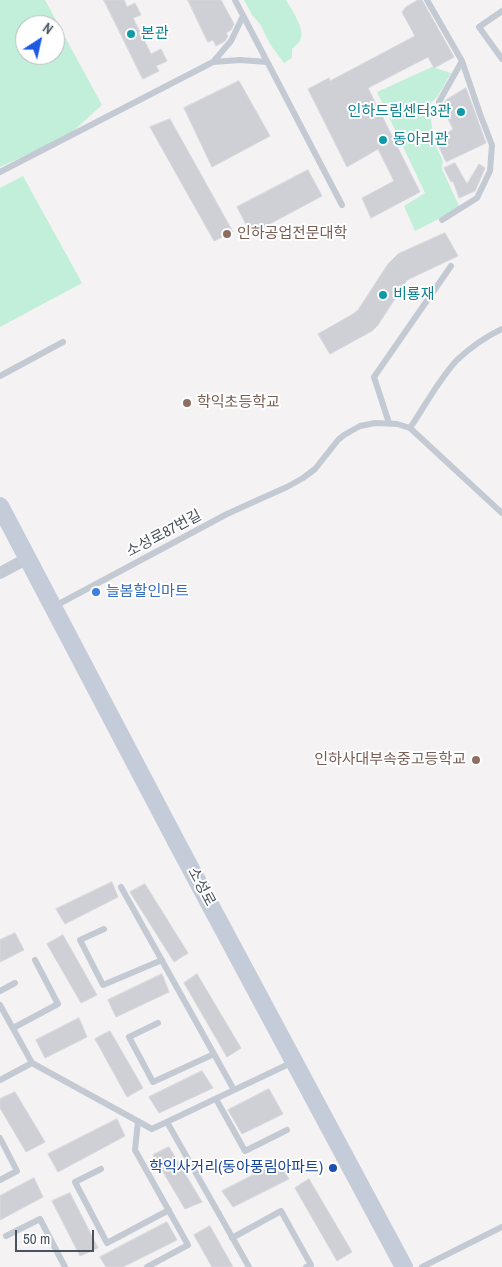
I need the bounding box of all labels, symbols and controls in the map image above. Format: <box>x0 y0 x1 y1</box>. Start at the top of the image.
north arrow <box>15 15 65 65</box>
text: N <box>39 19 57 38</box>
place label: 본관 <box>141 25 169 43</box>
marker: 본관 <box>125 28 137 40</box>
place label: 인하드림센터3관 <box>348 103 451 121</box>
marker: 인하드림센터3관 <box>455 106 467 118</box>
place label: 동아리관 <box>393 131 448 149</box>
marker: 동아리관 <box>377 134 389 146</box>
place label: 인하공업전문대학 <box>237 225 347 243</box>
marker: 인하공업전문대학 <box>221 228 233 240</box>
place label: 비룡재 <box>393 286 434 304</box>
marker: 비룡재 <box>377 289 389 301</box>
place label: 학익초등학교 <box>197 394 280 412</box>
marker: 학익초등학교 <box>181 397 193 409</box>
street label: 소성로87번길 <box>123 507 205 561</box>
place label: 늘봄할인마트 <box>106 583 189 601</box>
marker: 늘봄할인마트 <box>90 586 102 598</box>
place label: 인하사대부속중고등학교 <box>314 751 466 769</box>
marker: 인하사대부속중고등학교 <box>470 754 482 766</box>
street label: 소성로 <box>183 864 219 910</box>
place label: 학익사거리(동아풍림아파트) <box>149 1159 323 1177</box>
marker: 학익사거리(동아풍림아파트) <box>327 1162 339 1174</box>
scale bar <box>18 1220 96 1252</box>
text: 50 m <box>23 1228 50 1249</box>

